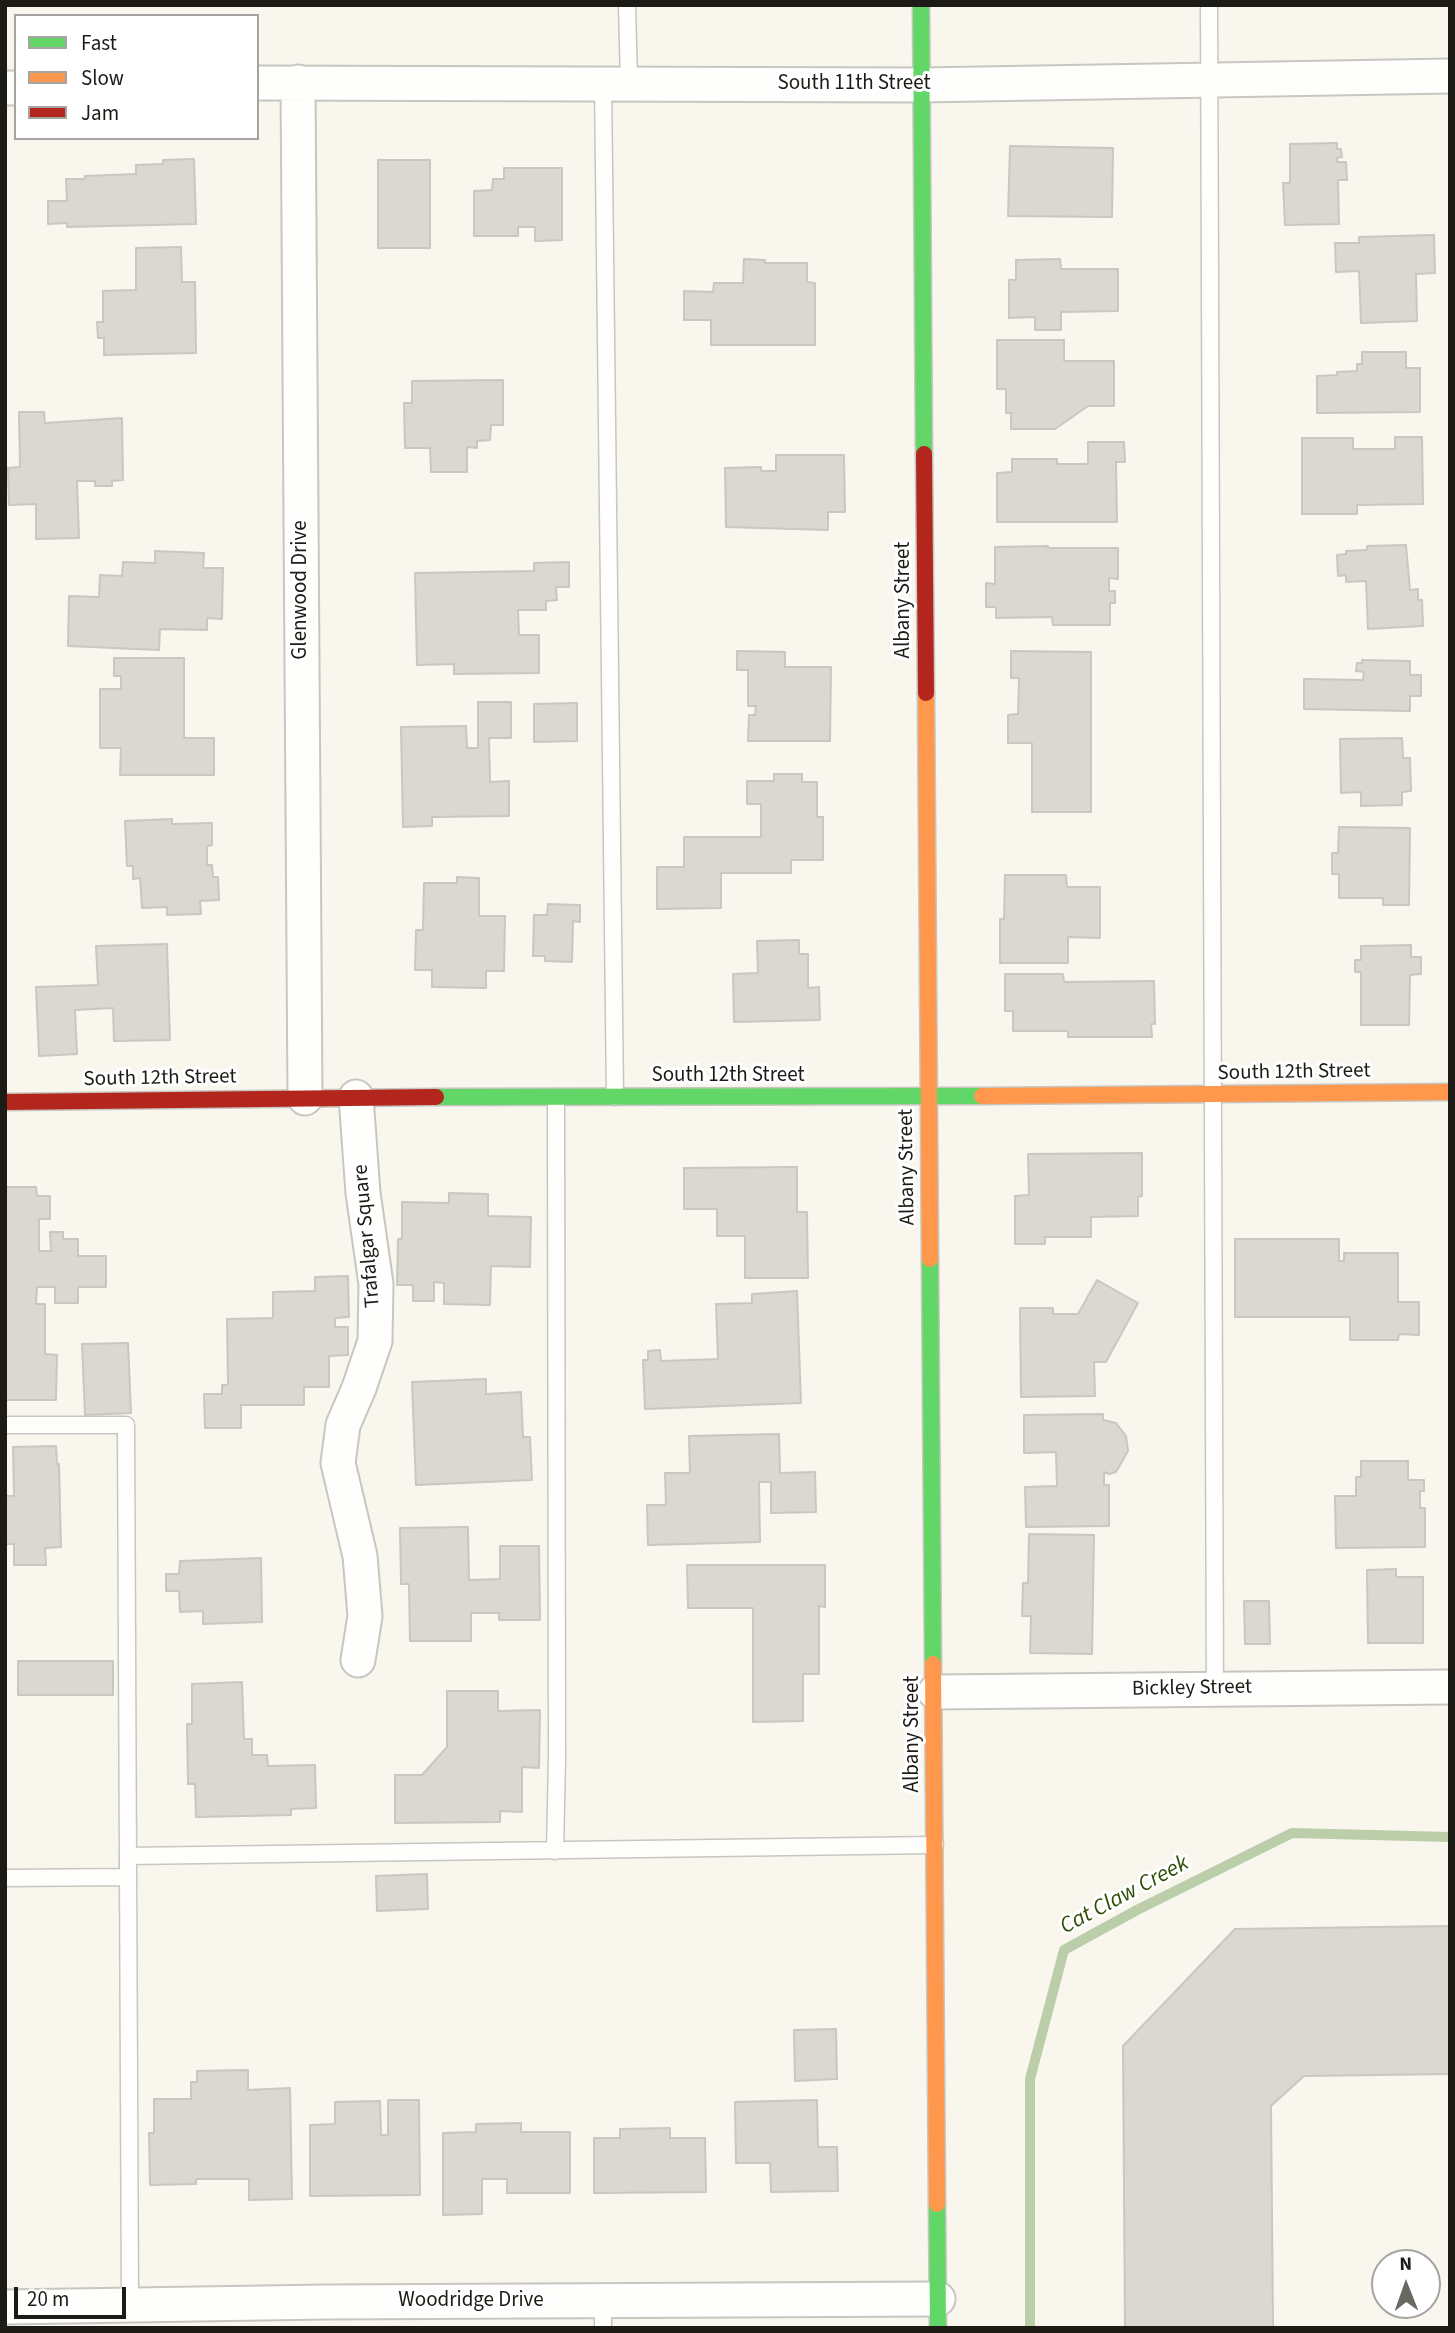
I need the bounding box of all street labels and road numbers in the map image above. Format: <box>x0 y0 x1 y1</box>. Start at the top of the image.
street label: South 11th Street <box>778 71 930 97</box>
street label: Glenwood Drive <box>288 520 314 660</box>
street label: Albany Street <box>891 542 917 658</box>
street label: South 12th Street <box>1217 1059 1371 1087</box>
street label: South 12th Street <box>652 1063 804 1089</box>
street label: South 12th Street <box>83 1065 237 1093</box>
street label: Albany Street <box>894 1108 922 1226</box>
street label: Trafalgar Square <box>349 1163 387 1309</box>
street label: Bickley Street <box>1132 1675 1252 1703</box>
street label: Albany Street <box>900 1676 926 1792</box>
street label: Woodridge Drive <box>398 2288 544 2314</box>

